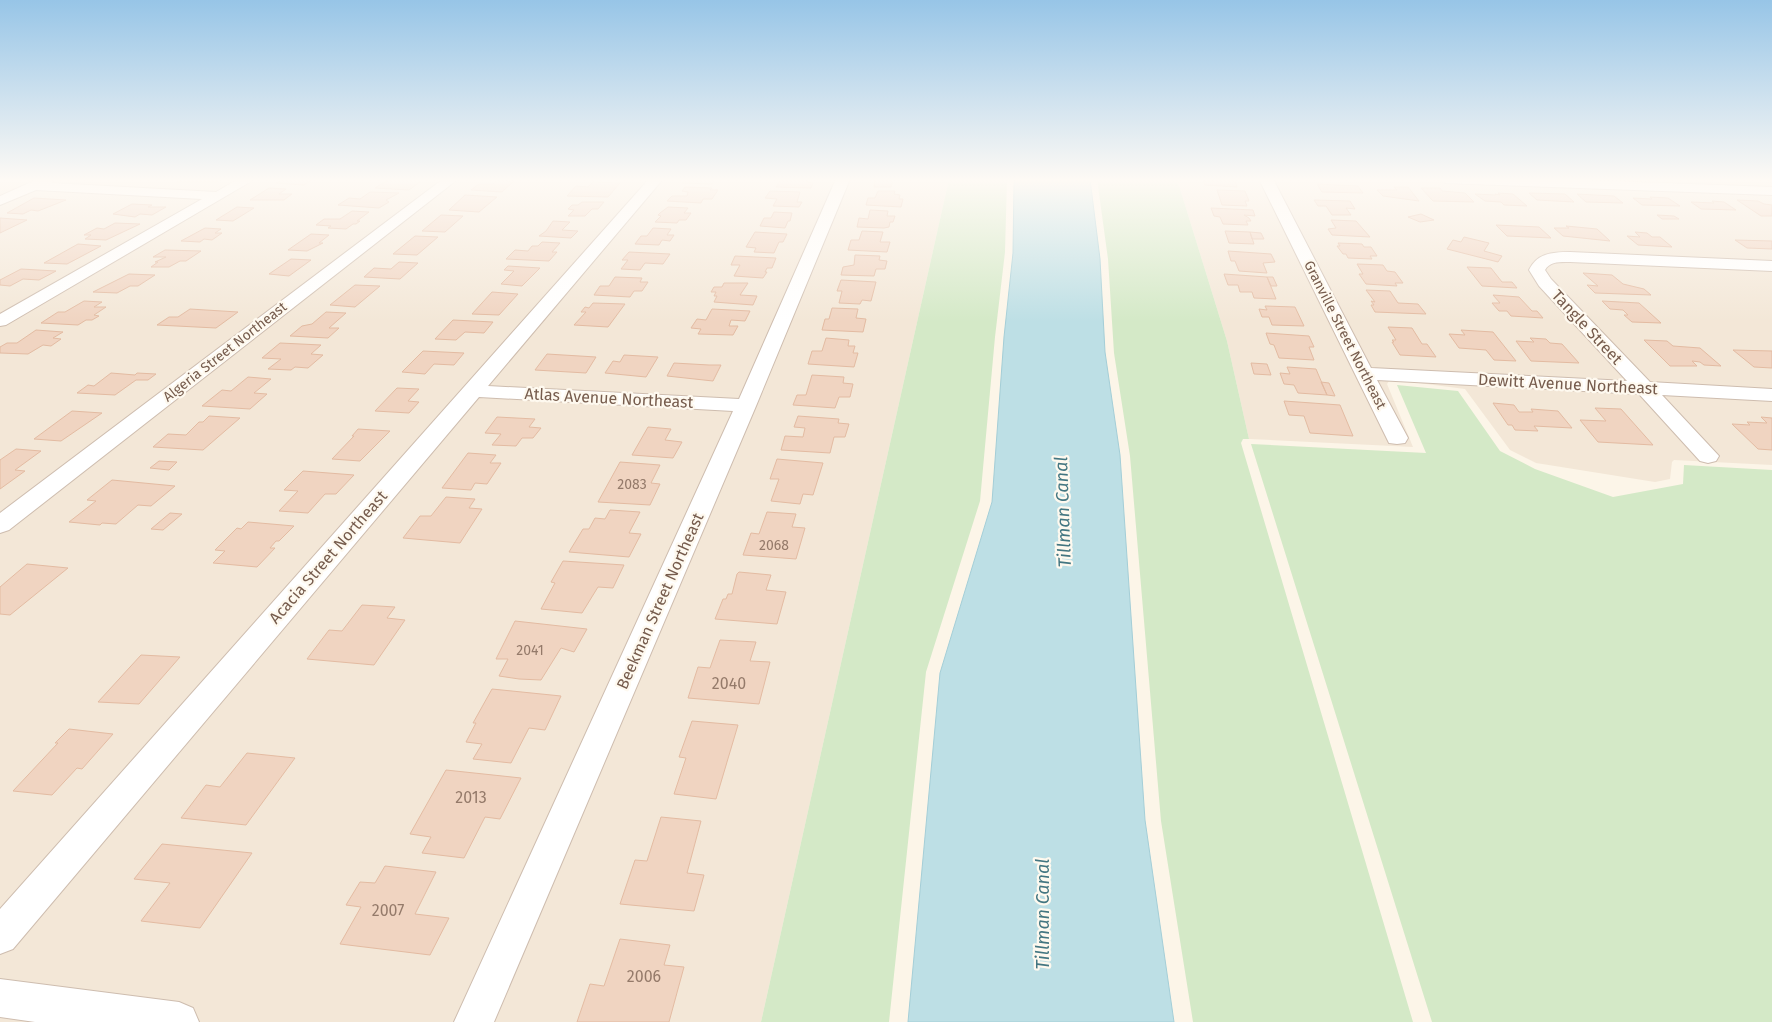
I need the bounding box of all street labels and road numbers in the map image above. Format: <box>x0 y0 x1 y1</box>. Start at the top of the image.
street label: Granville Street Northeast <box>1300 258 1390 413</box>
street label: Tangle Street <box>1548 286 1626 368</box>
street label: Algeria Street Northeast <box>160 298 291 406</box>
street label: Dewitt Avenue Northeast <box>1478 370 1659 398</box>
street label: Atlas Avenue Northeast <box>524 384 694 412</box>
street label: Acacia Street Northeast <box>265 486 391 627</box>
street label: Beekman Street Northeast <box>612 510 708 692</box>

